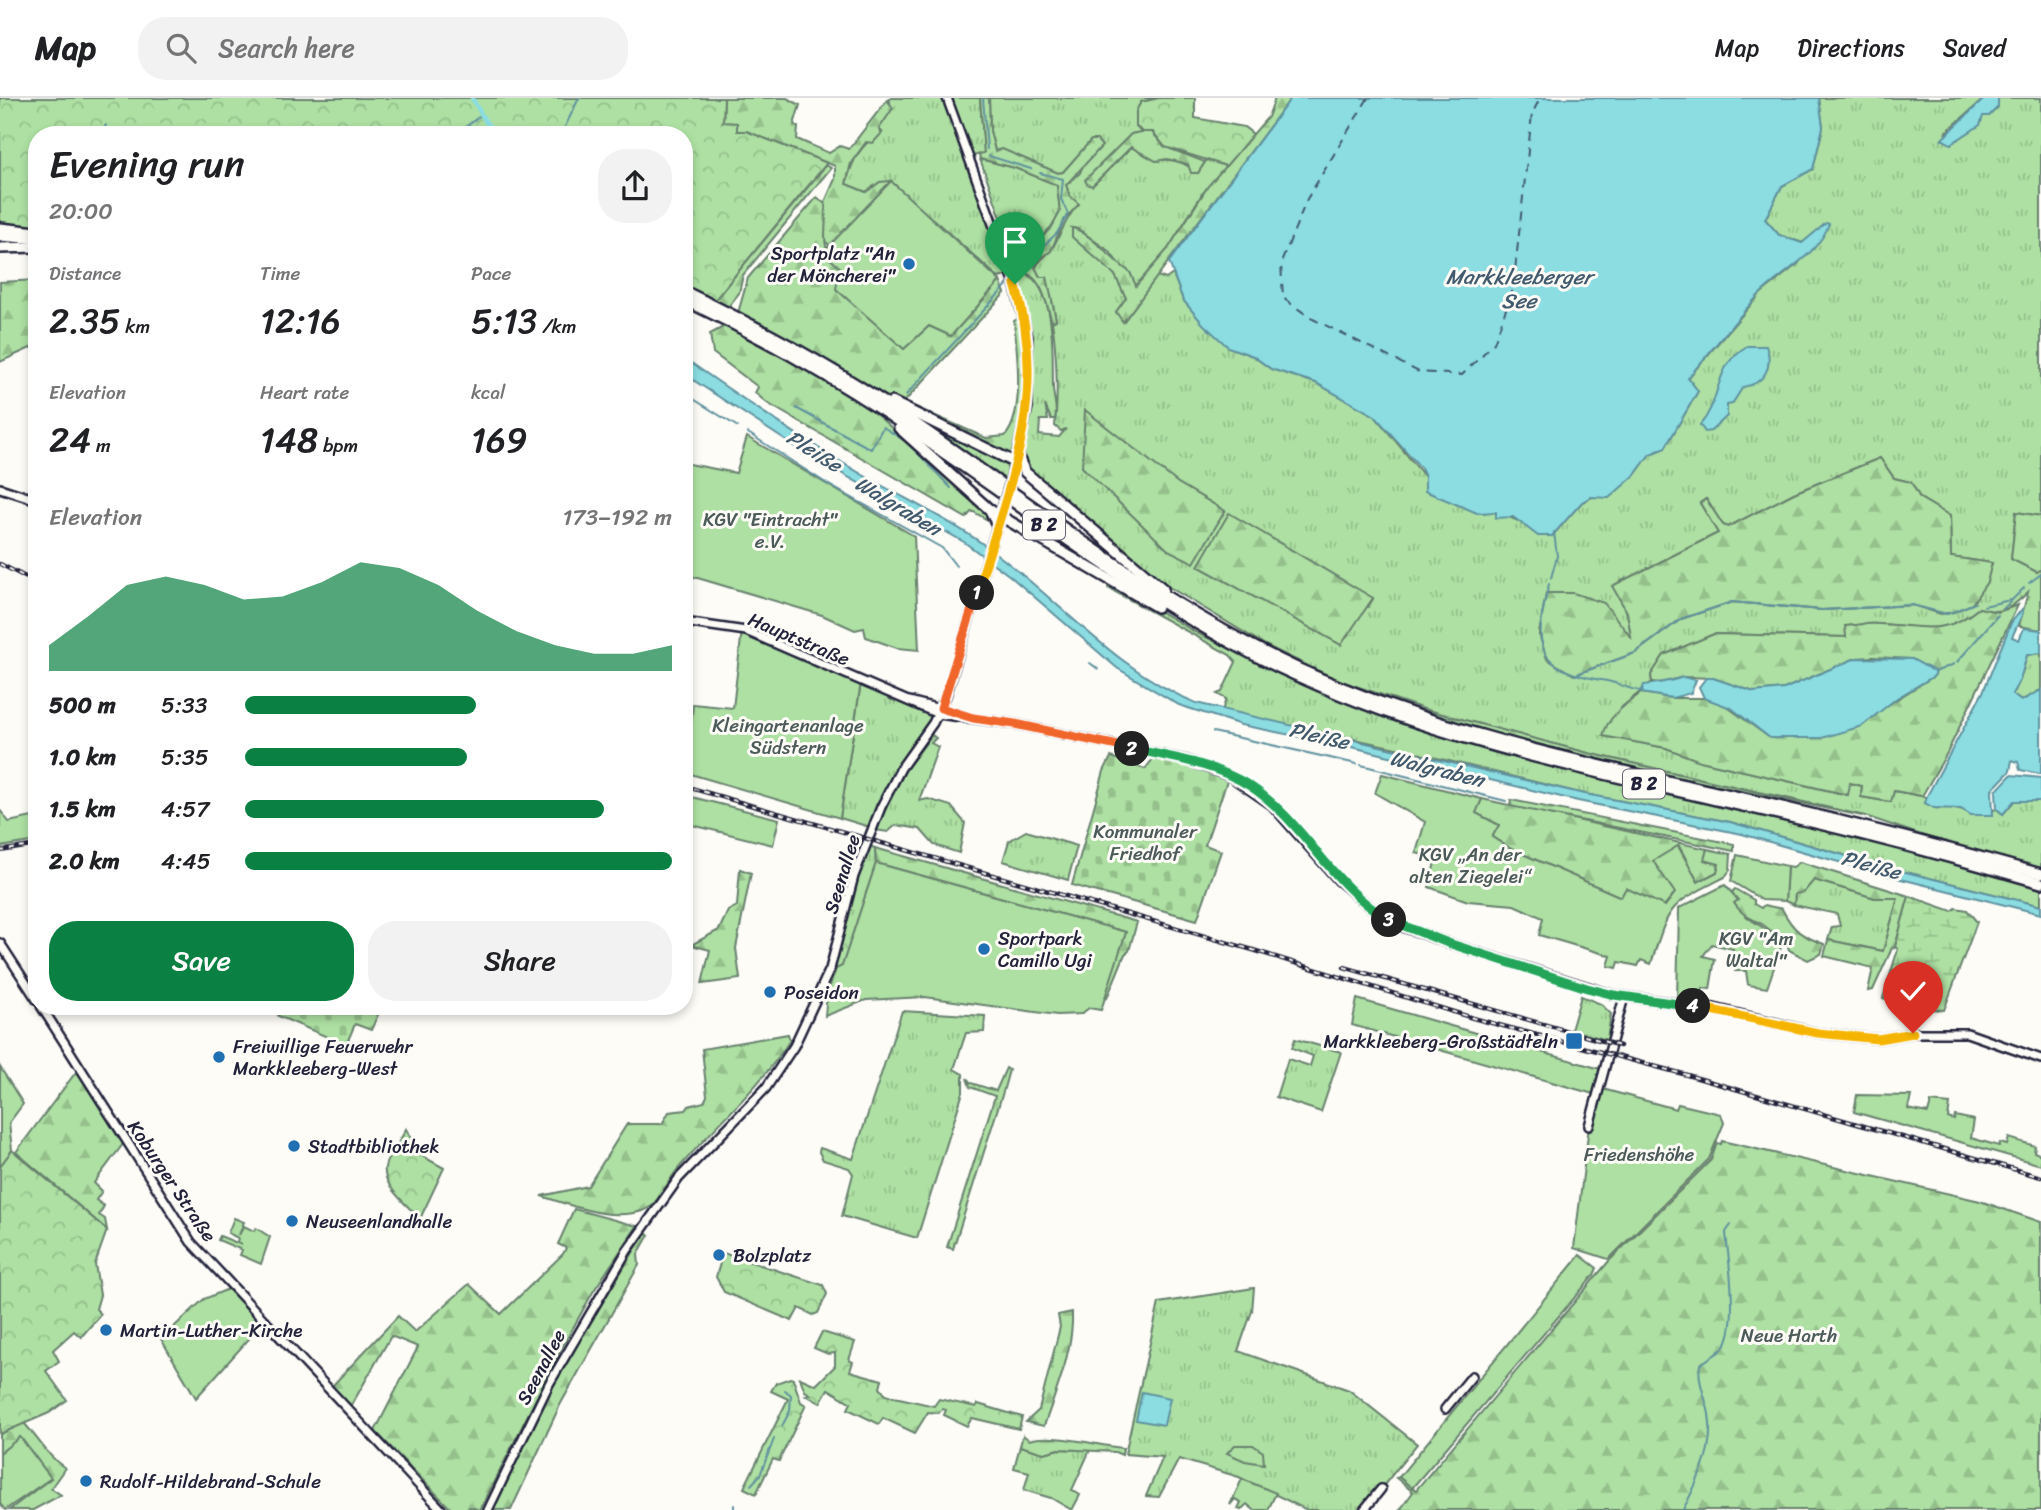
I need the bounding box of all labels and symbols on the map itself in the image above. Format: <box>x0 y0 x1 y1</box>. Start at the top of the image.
pin <box>985 212 1045 284</box>
place label: Sportplatz "An der Möncherei" <box>767 237 896 292</box>
marker: Sportplatz "An der Möncherei" <box>901 256 917 272</box>
water label: Markkleeberger See <box>1446 258 1596 320</box>
water label: Pleiße <box>779 419 851 484</box>
water label: Walgraben <box>847 465 951 548</box>
park label: KGV "Eintracht" e.V. <box>703 503 838 558</box>
road number: B 2 <box>1023 510 1065 540</box>
pin: 1 <box>960 575 995 610</box>
street label: Hauptstraße <box>743 603 855 675</box>
park label: Kleingartenanlage Südstern <box>712 709 864 764</box>
water label: Pleiße <box>1286 711 1354 762</box>
pin: 2 <box>1114 732 1150 766</box>
water label: Walgraben <box>1386 739 1490 800</box>
road number: B 2 <box>1623 770 1665 798</box>
park label: Kommunaler Friedhof <box>1093 815 1198 870</box>
street label: Seenallee <box>814 830 870 918</box>
park label: KGV „An der alten Ziegelei“ <box>1409 838 1533 893</box>
water label: Pleiße <box>1837 839 1907 892</box>
pin: 3 <box>1372 902 1406 938</box>
place label: Sportpark Camillo Ugi <box>998 922 1093 977</box>
park label: KGV "Am Waltal" <box>1719 922 1794 977</box>
marker: Sportpark Camillo Ugi <box>976 941 992 957</box>
pin <box>1883 961 1943 1033</box>
place label: Poseidon <box>784 976 859 1009</box>
marker: Poseidon <box>762 984 778 1000</box>
pin: 4 <box>1676 988 1710 1024</box>
place label: Markkleeberg-Großstädteln <box>1323 1025 1558 1058</box>
place label: Freiwillige Feuerwehr Markkleeberg-West <box>233 1030 413 1085</box>
marker: Markkleeberg-Großstädteln <box>1564 1031 1584 1051</box>
marker: Freiwillige Feuerwehr Markkleeberg-West <box>211 1049 227 1065</box>
street label: Koburger Straße <box>119 1113 225 1249</box>
place label: Stadtbibliothek <box>308 1130 440 1163</box>
marker: Stadtbibliothek <box>286 1138 302 1154</box>
park label: Friedenshöhe <box>1584 1138 1695 1171</box>
place label: Neuseenlandhalle <box>306 1205 453 1238</box>
marker: Neuseenlandhalle <box>284 1213 300 1229</box>
place label: Bolzplatz <box>733 1239 812 1272</box>
marker: Bolzplatz <box>711 1247 727 1263</box>
place label: Martin-Luther-Kirche <box>120 1314 302 1347</box>
park label: Neue Harth <box>1741 1319 1837 1352</box>
marker: Martin-Luther-Kirche <box>98 1322 114 1338</box>
street label: Seenallee <box>507 1323 575 1411</box>
place label: Rudolf-Hildebrand-Schule <box>100 1465 321 1498</box>
marker: Rudolf-Hildebrand-Schule <box>78 1473 94 1489</box>

